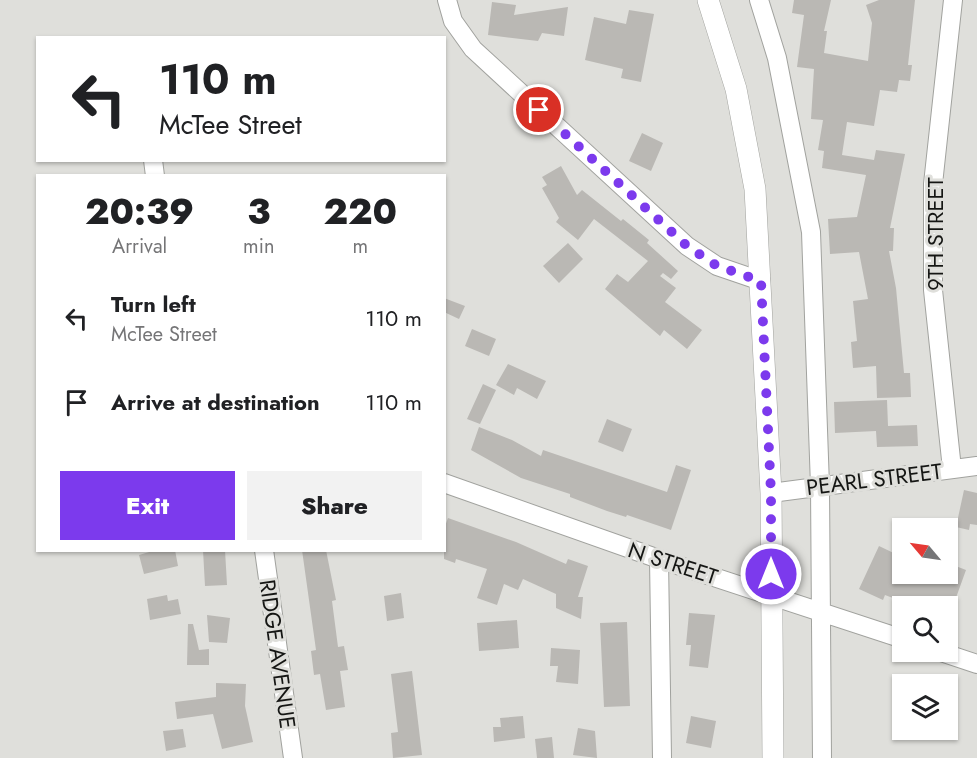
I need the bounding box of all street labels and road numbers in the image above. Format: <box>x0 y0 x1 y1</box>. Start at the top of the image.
street label: 9TH STREET <box>919 176 951 291</box>
street label: PEARL STREET <box>804 455 944 503</box>
street label: N STREET <box>624 533 723 593</box>
street label: RIDGE AVENUE <box>252 577 304 731</box>

